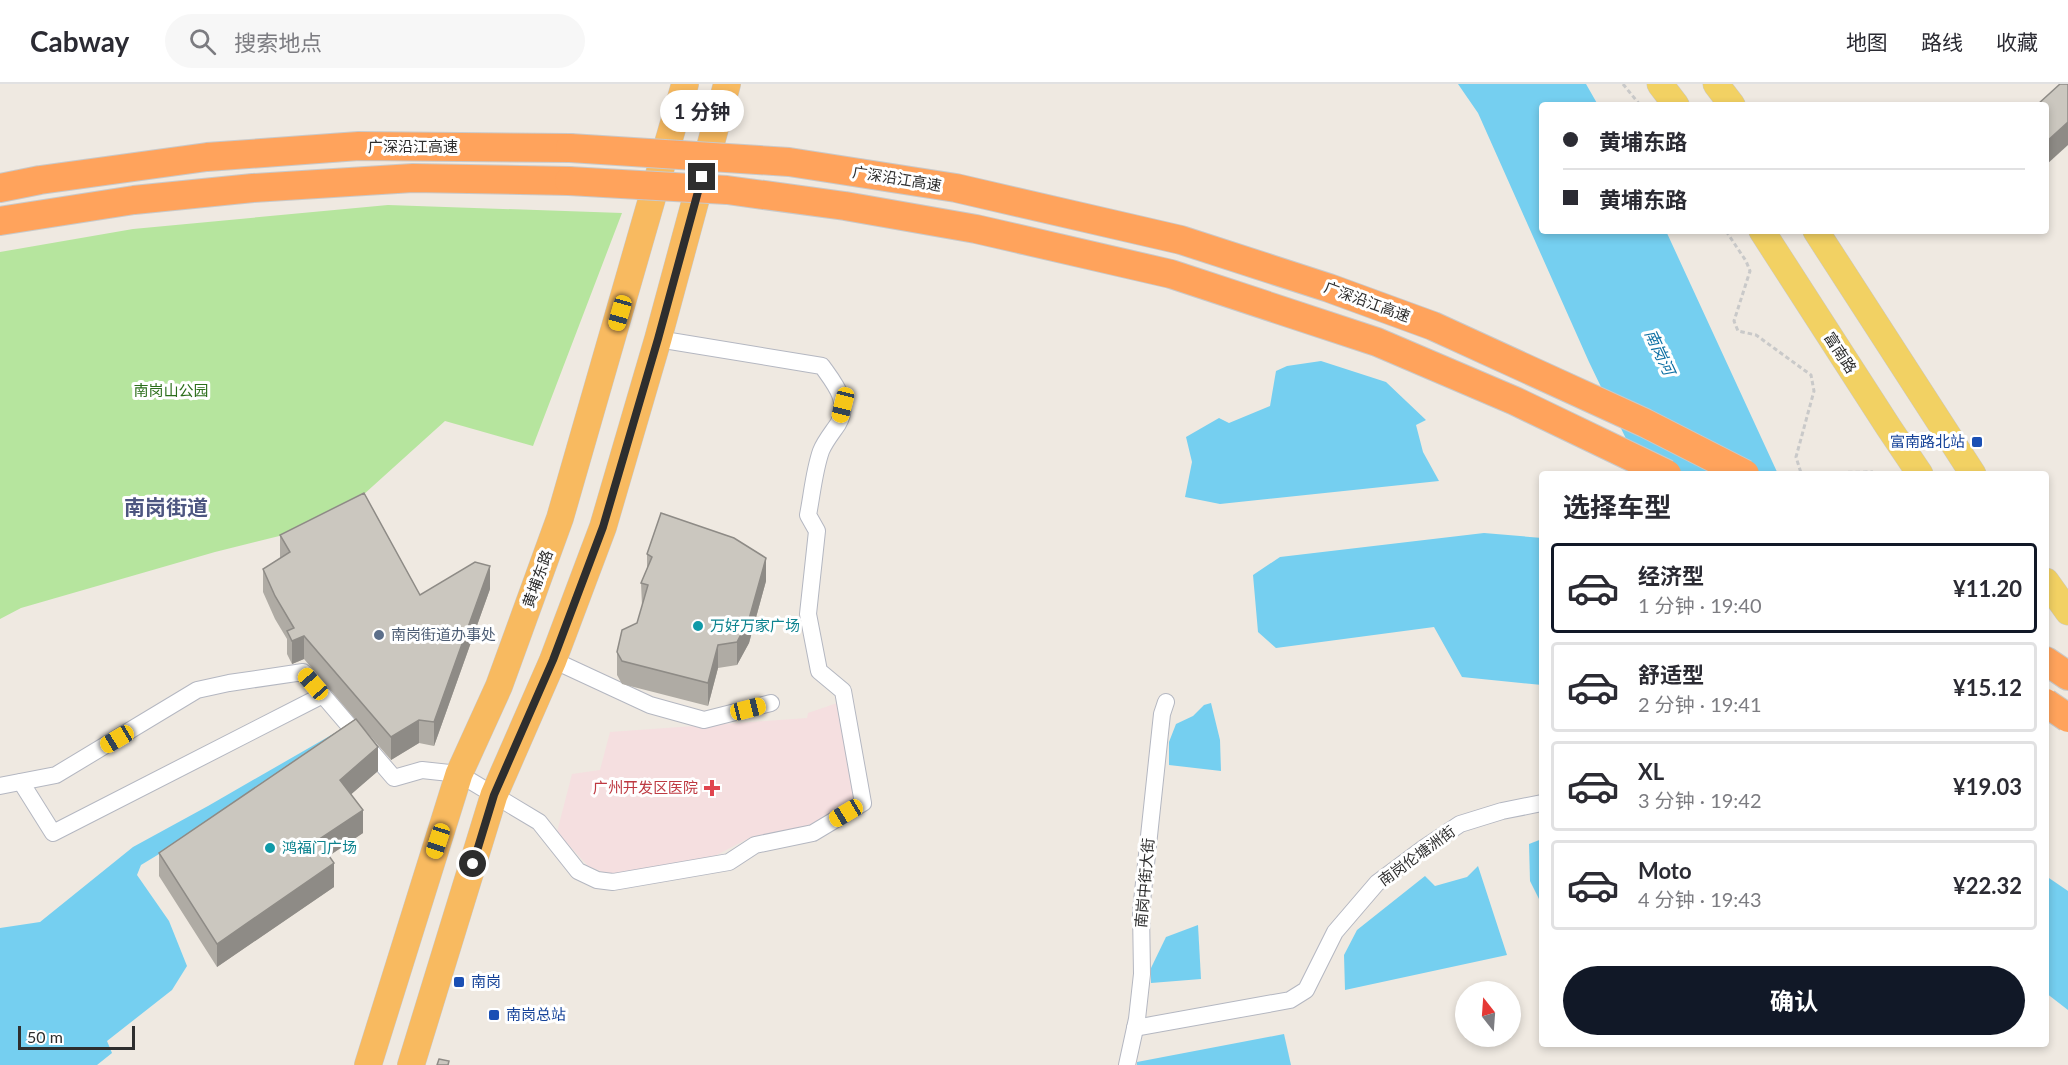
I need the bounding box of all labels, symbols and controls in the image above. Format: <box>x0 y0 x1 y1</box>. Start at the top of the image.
search box <box>165 14 585 68</box>
text: Cabway <box>30 24 129 58</box>
icon: search <box>186 25 219 58</box>
text: 搜索地点 <box>234 29 322 56</box>
text: 地图 <box>1846 29 1888 54</box>
text: 路线 <box>1921 29 1963 54</box>
text: 收藏 <box>1996 29 2038 54</box>
callout: 1 分钟 <box>660 90 744 132</box>
text: 1 分钟 <box>674 99 730 123</box>
text: 黄埔东路 <box>1599 128 1687 155</box>
street label: 广深沿江高速 <box>368 137 458 155</box>
street label: 广深沿江高速 <box>851 162 943 194</box>
route end <box>688 163 715 190</box>
text: 黄埔东路 <box>1599 186 1687 213</box>
street label: 广深沿江高速 <box>1322 277 1413 325</box>
car <box>606 293 634 333</box>
water label: 南岗河 <box>1642 326 1680 380</box>
street label: 富南路 <box>1821 329 1861 376</box>
park label: 南岗山公园 <box>133 381 209 399</box>
car <box>830 385 856 425</box>
place label: 富南路北站 <box>1890 432 1965 450</box>
marker: 富南路北站 <box>1970 435 1984 449</box>
text: 选择车型 <box>1563 490 1671 523</box>
district label: 南岗街道 <box>124 494 208 519</box>
street label: 黄埔东路 <box>518 547 556 610</box>
icon: car <box>1566 561 1620 615</box>
text: 经济型 <box>1638 562 1704 589</box>
text: ¥11.20 <box>1953 575 2022 602</box>
text: 1 分钟 · 19:40 <box>1638 593 1762 617</box>
place label: 万好万家广场 <box>710 616 800 634</box>
marker: 万好万家广场 <box>691 619 705 633</box>
place label: 南岗街道办事处 <box>391 625 496 643</box>
marker: 南岗街道办事处 <box>372 628 386 642</box>
icon: car <box>1566 660 1620 714</box>
text: 舒适型 <box>1638 661 1704 688</box>
car <box>294 665 332 703</box>
text: ¥15.12 <box>1953 674 2022 701</box>
text: 2 分钟 · 19:41 <box>1638 692 1762 716</box>
car <box>728 696 768 722</box>
car <box>97 722 137 756</box>
text: XL <box>1638 758 1664 785</box>
icon: car <box>1566 759 1620 813</box>
text: ¥19.03 <box>1953 773 2022 800</box>
place label: 广州开发区医院 <box>593 778 698 796</box>
marker: 广州开发区医院 <box>703 779 721 797</box>
text: 3 分钟 · 19:42 <box>1638 788 1762 812</box>
car <box>826 796 866 830</box>
car <box>424 821 452 861</box>
street label: 南岗伦塘洲街 <box>1375 821 1458 889</box>
street label: 南岗中街大街 <box>1131 837 1157 929</box>
place label: 鸿福门广场 <box>282 838 357 856</box>
marker: 鸿福门广场 <box>263 841 277 855</box>
route start <box>459 850 486 877</box>
text: Moto <box>1638 857 1692 884</box>
icon: car <box>1566 858 1620 912</box>
text: ¥22.32 <box>1953 872 2022 899</box>
text: 4 分钟 · 19:43 <box>1638 887 1762 911</box>
button: 确认 <box>1563 966 2025 1035</box>
place label: 南岗 <box>471 972 501 990</box>
marker: 南岗 <box>452 975 466 989</box>
north arrow <box>1455 981 1521 1047</box>
map controls <box>1455 981 1521 1047</box>
place label: 南岗总站 <box>506 1005 566 1023</box>
marker: 南岗总站 <box>487 1008 501 1022</box>
scale bar <box>18 1023 135 1050</box>
text: 50 m <box>27 1027 63 1046</box>

